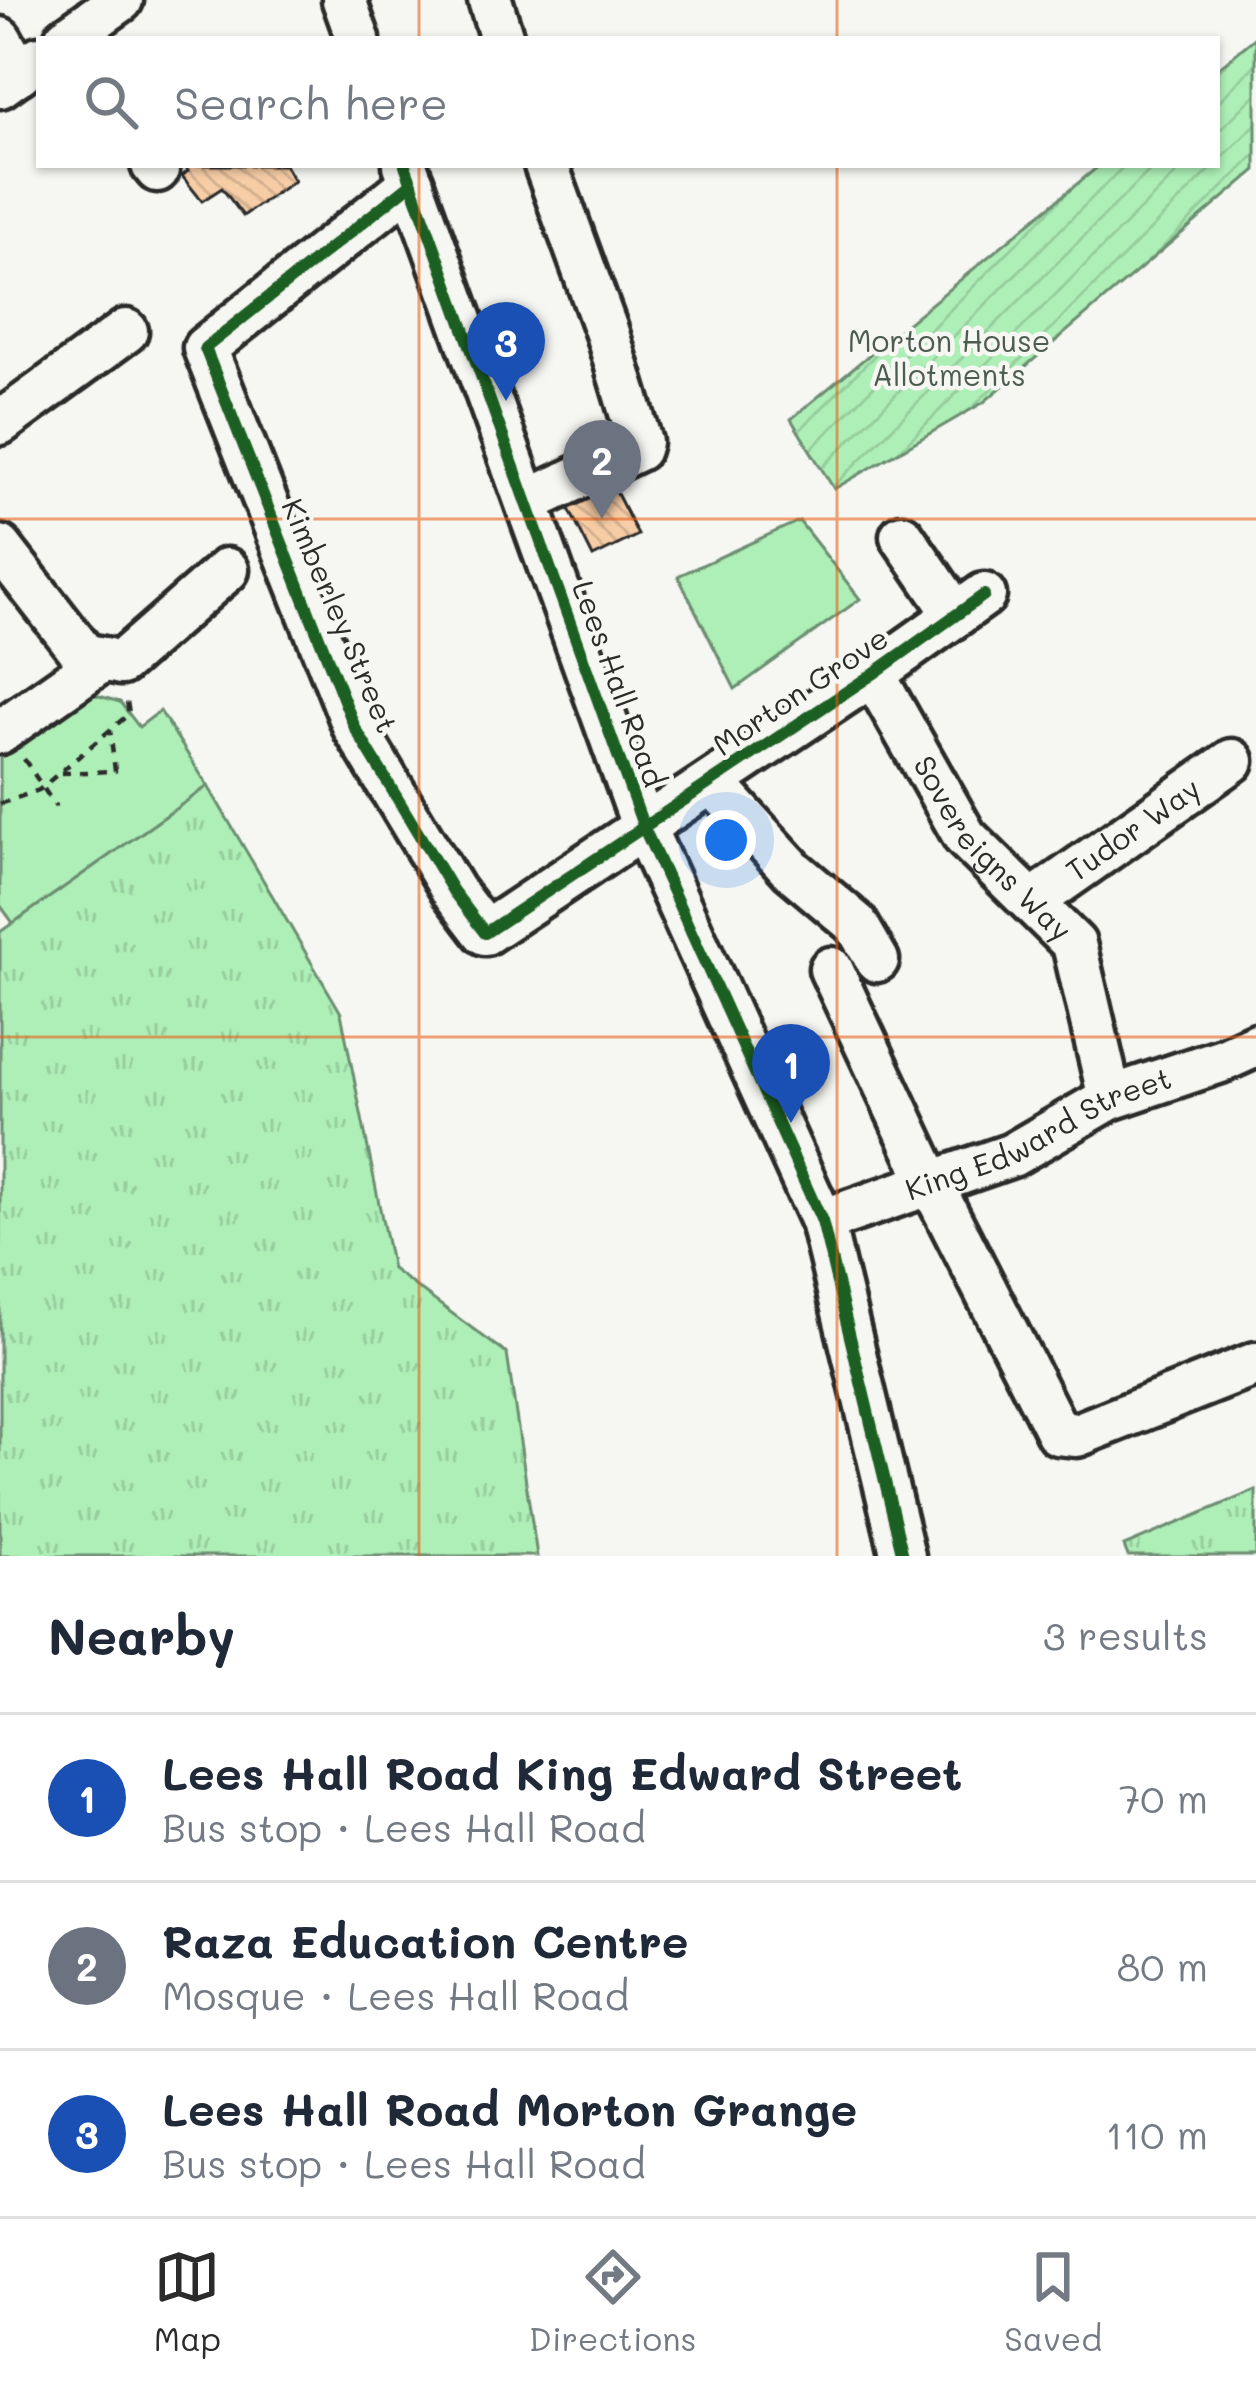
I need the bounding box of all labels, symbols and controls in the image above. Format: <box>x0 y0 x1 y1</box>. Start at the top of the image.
search box <box>36 36 1220 168</box>
icon: search <box>78 69 144 135</box>
text: Search here <box>174 73 448 131</box>
pin: 3 <box>467 302 545 401</box>
park label: Morton House Allotments <box>848 320 1050 394</box>
pin: 2 <box>563 420 641 519</box>
street label: Kimberley Street <box>273 492 408 739</box>
street label: Lees Hall Road <box>564 575 676 792</box>
street label: Morton Grove <box>704 617 895 764</box>
street label: Sovereigns Way <box>905 748 1081 949</box>
street label: Tudor Way <box>1057 768 1207 890</box>
your location <box>696 810 756 870</box>
pin: 1 <box>752 1024 830 1123</box>
street label: King Edward Street <box>900 1057 1176 1209</box>
text: Nearby <box>48 1601 235 1668</box>
text: 3 results <box>1043 1609 1208 1660</box>
text: Lees Hall Road King Edward Street <box>162 1743 962 1801</box>
text: 1 <box>78 1772 96 1823</box>
text: 70 m <box>1119 1772 1208 1823</box>
text: Bus stop · Lees Hall Road <box>162 1801 646 1852</box>
text: Raza Education Centre <box>162 1911 688 1969</box>
text: 2 <box>76 1940 98 1991</box>
text: 80 m <box>1117 1940 1208 1991</box>
text: Mosque · Lees Hall Road <box>162 1969 629 2020</box>
text: Lees Hall Road Morton Grange <box>162 2079 857 2137</box>
text: 3 <box>75 2108 99 2159</box>
text: 110 m <box>1106 2108 1208 2159</box>
text: Bus stop · Lees Hall Road <box>162 2137 646 2188</box>
tab: Map <box>154 2244 221 2359</box>
tab: Directions <box>529 2244 696 2359</box>
tab: Saved <box>1004 2244 1102 2359</box>

